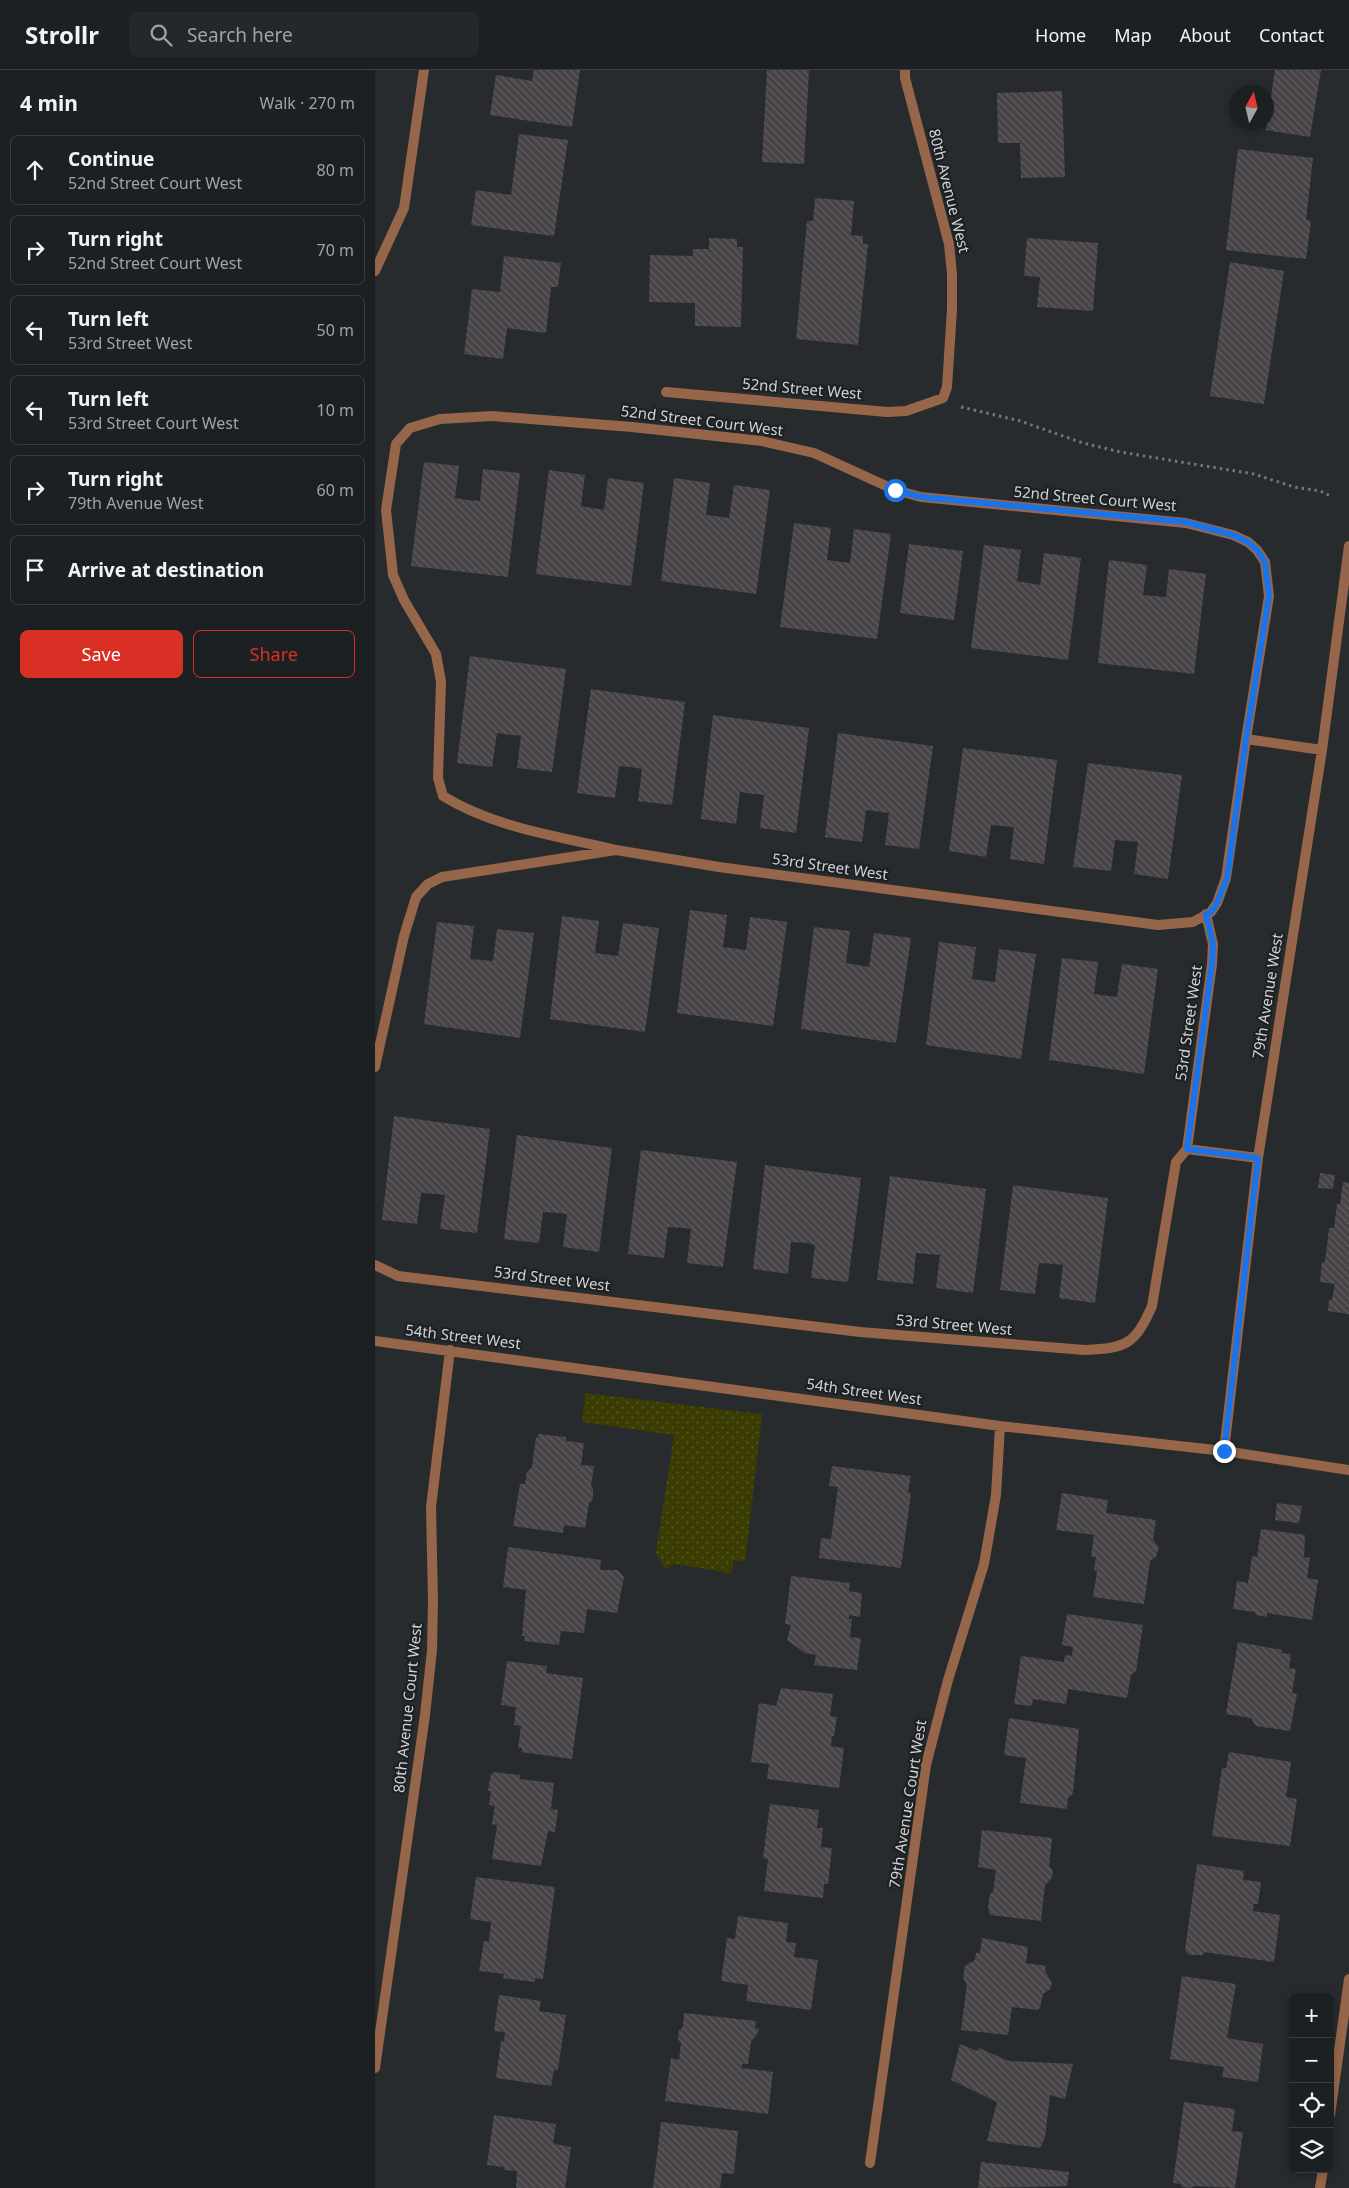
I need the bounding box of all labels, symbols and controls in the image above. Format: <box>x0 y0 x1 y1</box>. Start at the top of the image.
search box <box>129 12 479 57</box>
text: Strollr <box>25 18 99 51</box>
icon: search <box>147 21 175 49</box>
text: Search here <box>187 22 293 48</box>
text: Home <box>1035 23 1086 47</box>
text: Map <box>1114 23 1152 47</box>
text: About <box>1180 23 1231 47</box>
text: Contact <box>1259 23 1324 47</box>
north arrow <box>1229 85 1274 130</box>
text: 4 min <box>20 89 78 117</box>
text: Walk · 270 m <box>260 92 355 114</box>
street label: 80th Avenue West <box>925 127 975 255</box>
text: Continue <box>68 146 154 172</box>
icon: ahead <box>21 156 49 184</box>
text: 80 m <box>317 159 354 181</box>
text: 52nd Street Court West <box>68 172 242 194</box>
text: Turn right <box>68 226 163 252</box>
icon: right <box>21 236 49 264</box>
text: 70 m <box>317 239 354 261</box>
text: 52nd Street Court West <box>68 252 242 274</box>
text: Turn left <box>68 306 149 332</box>
icon: left <box>21 316 49 344</box>
text: 50 m <box>317 319 354 341</box>
text: 53rd Street West <box>68 332 192 354</box>
street label: 52nd Street West <box>741 373 863 403</box>
text: Turn left <box>68 386 149 412</box>
icon: left <box>21 396 49 424</box>
text: 10 m <box>317 399 354 421</box>
street label: 52nd Street Court West <box>620 400 785 440</box>
text: 53rd Street Court West <box>68 412 239 434</box>
text: Turn right <box>68 466 163 492</box>
icon: right <box>21 476 49 504</box>
text: 60 m <box>317 479 354 501</box>
route start <box>884 479 907 502</box>
street label: 52nd Street Court West <box>1013 481 1178 515</box>
text: 79th Avenue West <box>68 492 204 514</box>
icon: arrive <box>21 556 49 584</box>
text: Arrive at destination <box>68 557 264 583</box>
button: Save <box>20 630 183 678</box>
button: Share <box>193 630 355 678</box>
street label: 53rd Street West <box>771 848 890 884</box>
street label: 79th Avenue West <box>1247 931 1287 1060</box>
street label: 53rd Street West <box>1170 963 1206 1082</box>
street label: 53rd Street West <box>493 1261 612 1295</box>
street label: 53rd Street West <box>895 1309 1014 1339</box>
street label: 54th Street West <box>404 1319 523 1353</box>
street label: 54th Street West <box>805 1373 924 1409</box>
route end <box>1213 1440 1236 1463</box>
street label: 80th Avenue Court West <box>388 1622 426 1794</box>
street label: 79th Avenue Court West <box>884 1718 930 1890</box>
map controls <box>1289 1993 1334 2173</box>
button: + <box>1289 1993 1334 2038</box>
button: − <box>1289 2038 1334 2083</box>
button: locate <box>1289 2083 1334 2128</box>
button: layers <box>1289 2128 1334 2173</box>

